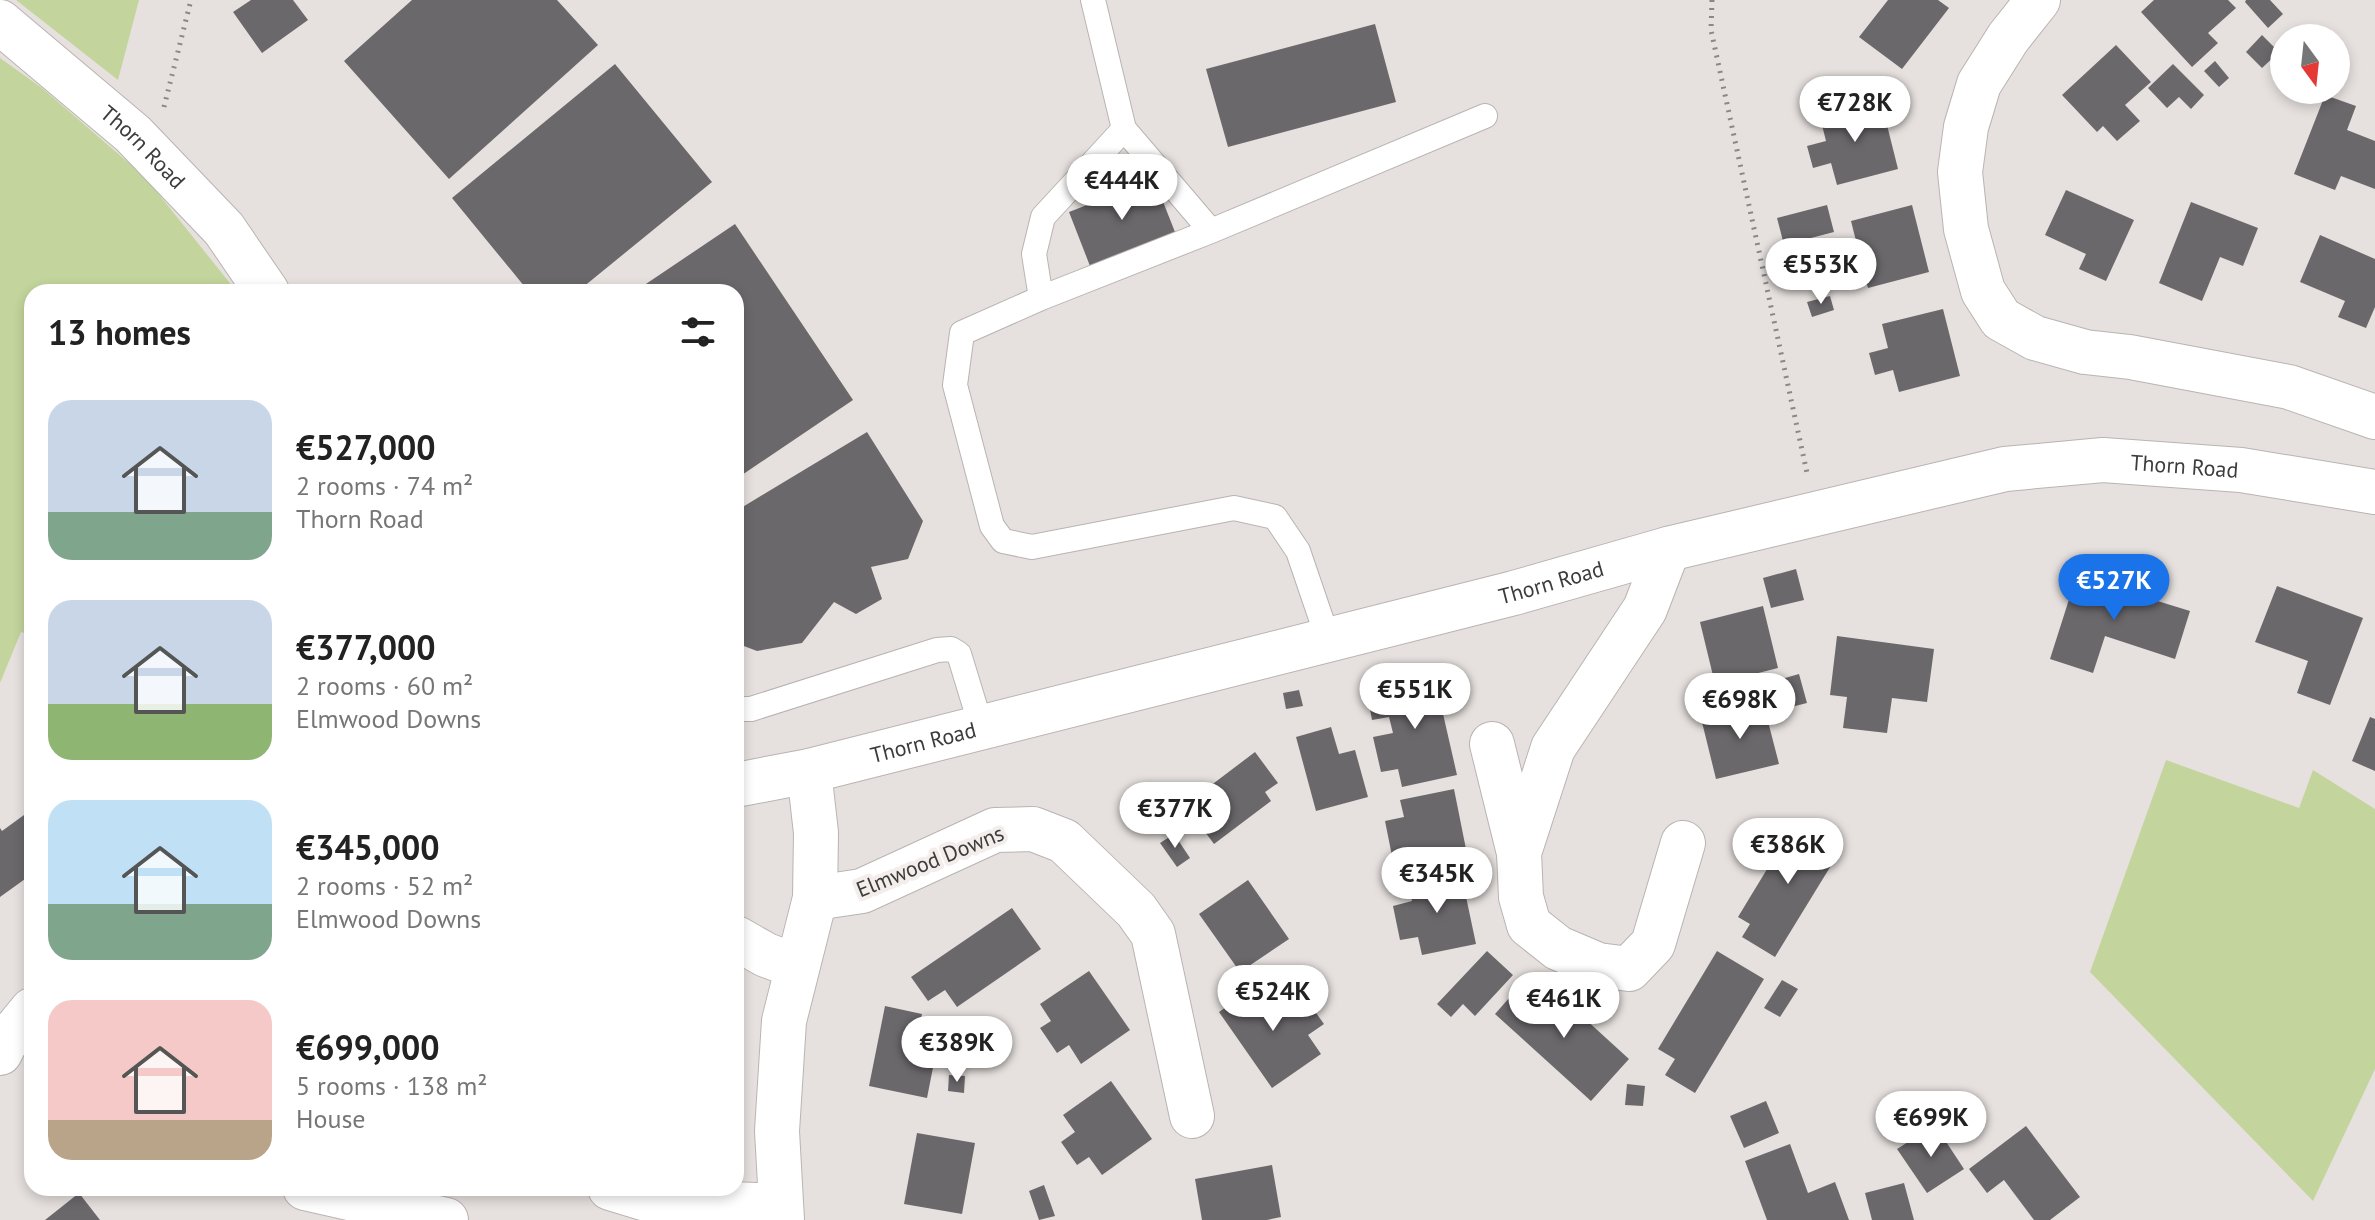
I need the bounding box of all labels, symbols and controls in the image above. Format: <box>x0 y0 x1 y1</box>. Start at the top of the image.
north arrow <box>2270 24 2350 104</box>
map controls <box>2270 24 2350 104</box>
pin: €728K <box>1799 76 1911 144</box>
text: €728K <box>1817 85 1893 118</box>
street label: Thorn Road <box>95 99 192 194</box>
pin: €444K <box>1066 154 1178 222</box>
text: €444K <box>1084 163 1160 196</box>
pin: €553K <box>1765 238 1877 306</box>
text: €553K <box>1783 247 1859 280</box>
text: 13 homes <box>48 310 191 354</box>
icon: filters <box>676 310 720 354</box>
text: €527,000 <box>296 425 435 469</box>
icon: home <box>112 432 208 528</box>
street label: Thorn Road <box>2129 448 2239 484</box>
text: 2 rooms · 74 m² <box>296 469 473 502</box>
text: Thorn Road <box>296 502 424 535</box>
street label: Thorn Road <box>1496 554 1607 610</box>
pin: €527K <box>2058 554 2170 622</box>
text: €527K <box>2076 563 2152 596</box>
text: €377,000 <box>296 625 435 669</box>
icon: home <box>112 632 208 728</box>
pin: €551K <box>1359 663 1471 731</box>
text: 2 rooms · 60 m² <box>296 669 473 702</box>
text: €551K <box>1377 672 1453 705</box>
pin: €698K <box>1684 673 1796 741</box>
text: €698K <box>1702 682 1778 715</box>
text: Elmwood Downs <box>296 702 481 735</box>
street label: Thorn Road <box>867 715 979 769</box>
pin: €377K <box>1119 782 1231 850</box>
text: €377K <box>1137 791 1213 824</box>
pin: €386K <box>1732 818 1844 886</box>
street label: Elmwood Downs <box>852 819 1008 903</box>
text: €345,000 <box>296 825 440 869</box>
text: €386K <box>1750 827 1826 860</box>
icon: home <box>112 832 208 928</box>
pin: €345K <box>1381 847 1493 915</box>
text: €345K <box>1399 856 1475 889</box>
text: 2 rooms · 52 m² <box>296 869 473 902</box>
text: Elmwood Downs <box>296 902 481 935</box>
pin: €524K <box>1217 965 1329 1033</box>
pin: €461K <box>1508 972 1620 1040</box>
text: €524K <box>1235 974 1311 1007</box>
text: €461K <box>1526 981 1602 1014</box>
pin: €389K <box>901 1016 1013 1084</box>
text: €699,000 <box>296 1025 440 1069</box>
text: €389K <box>919 1025 995 1058</box>
icon: home <box>112 1032 208 1128</box>
text: 5 rooms · 138 m² <box>296 1069 488 1102</box>
pin: €699K <box>1875 1091 1987 1159</box>
text: €699K <box>1893 1100 1969 1133</box>
text: House <box>296 1102 366 1135</box>

